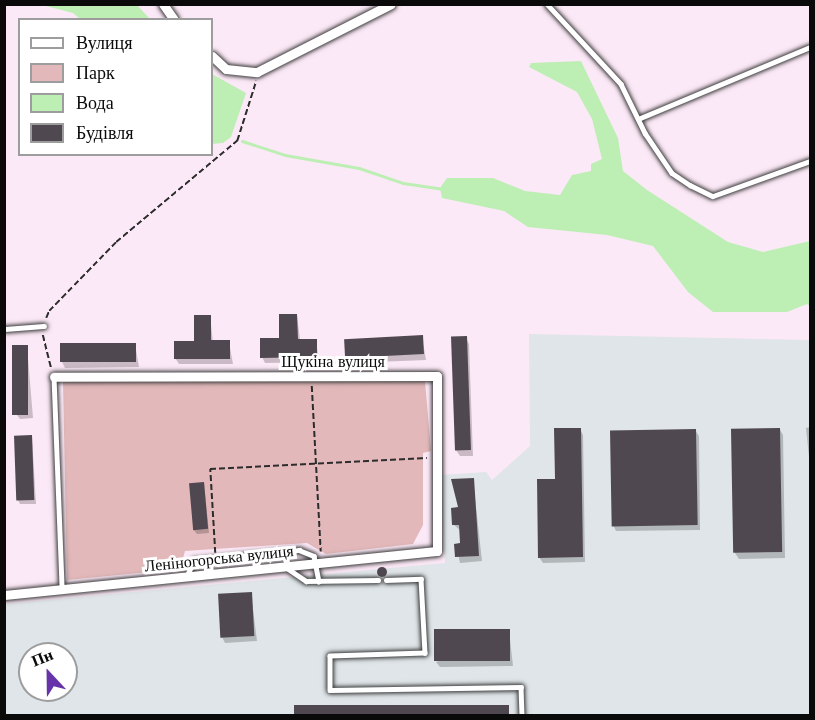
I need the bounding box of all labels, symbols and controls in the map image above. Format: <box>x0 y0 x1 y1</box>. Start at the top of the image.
legend <box>18 18 213 156</box>
text: Вулиця <box>76 32 133 54</box>
text: Парк <box>76 62 115 84</box>
text: Вода <box>76 92 114 114</box>
text: Будівля <box>76 122 133 144</box>
street label: Щукіна вулиця <box>281 351 385 371</box>
street label: Леніногорська вулиця <box>143 541 295 575</box>
north arrow <box>18 642 78 702</box>
text: Пн <box>28 644 56 670</box>

